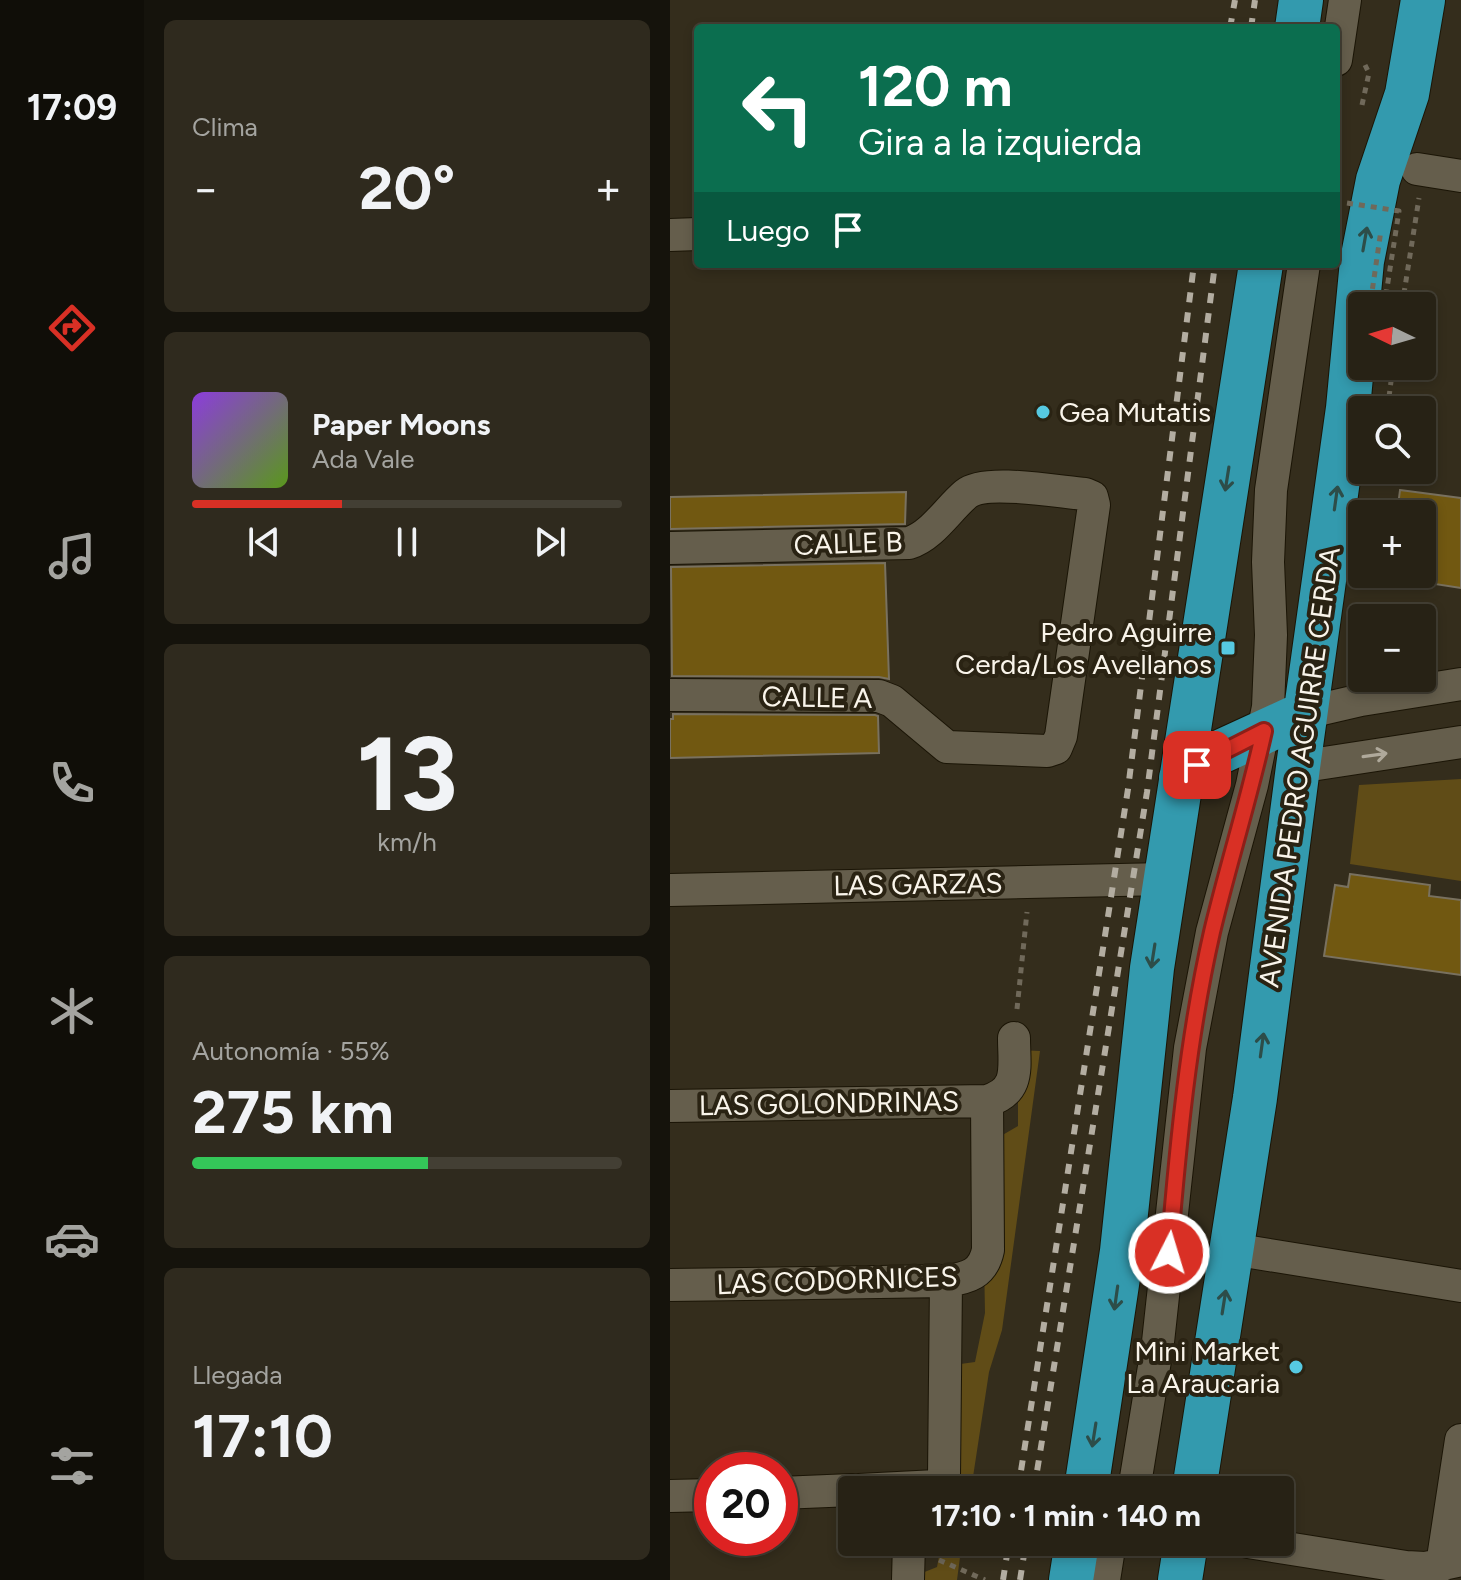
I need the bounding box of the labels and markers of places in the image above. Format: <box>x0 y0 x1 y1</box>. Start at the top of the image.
place label: Gea Mutatis <box>1059 395 1211 429</box>
marker: Gea Mutatis <box>1034 403 1052 421</box>
place label: Pedro Aguirre Cerda/Los Avellanos <box>955 615 1212 681</box>
marker: Pedro Aguirre Cerda/Los Avellanos <box>1219 639 1237 657</box>
pin <box>1163 731 1231 799</box>
place label: Mini Market La Araucaria <box>1126 1334 1280 1400</box>
marker: Mini Market La Araucaria <box>1287 1358 1305 1376</box>

